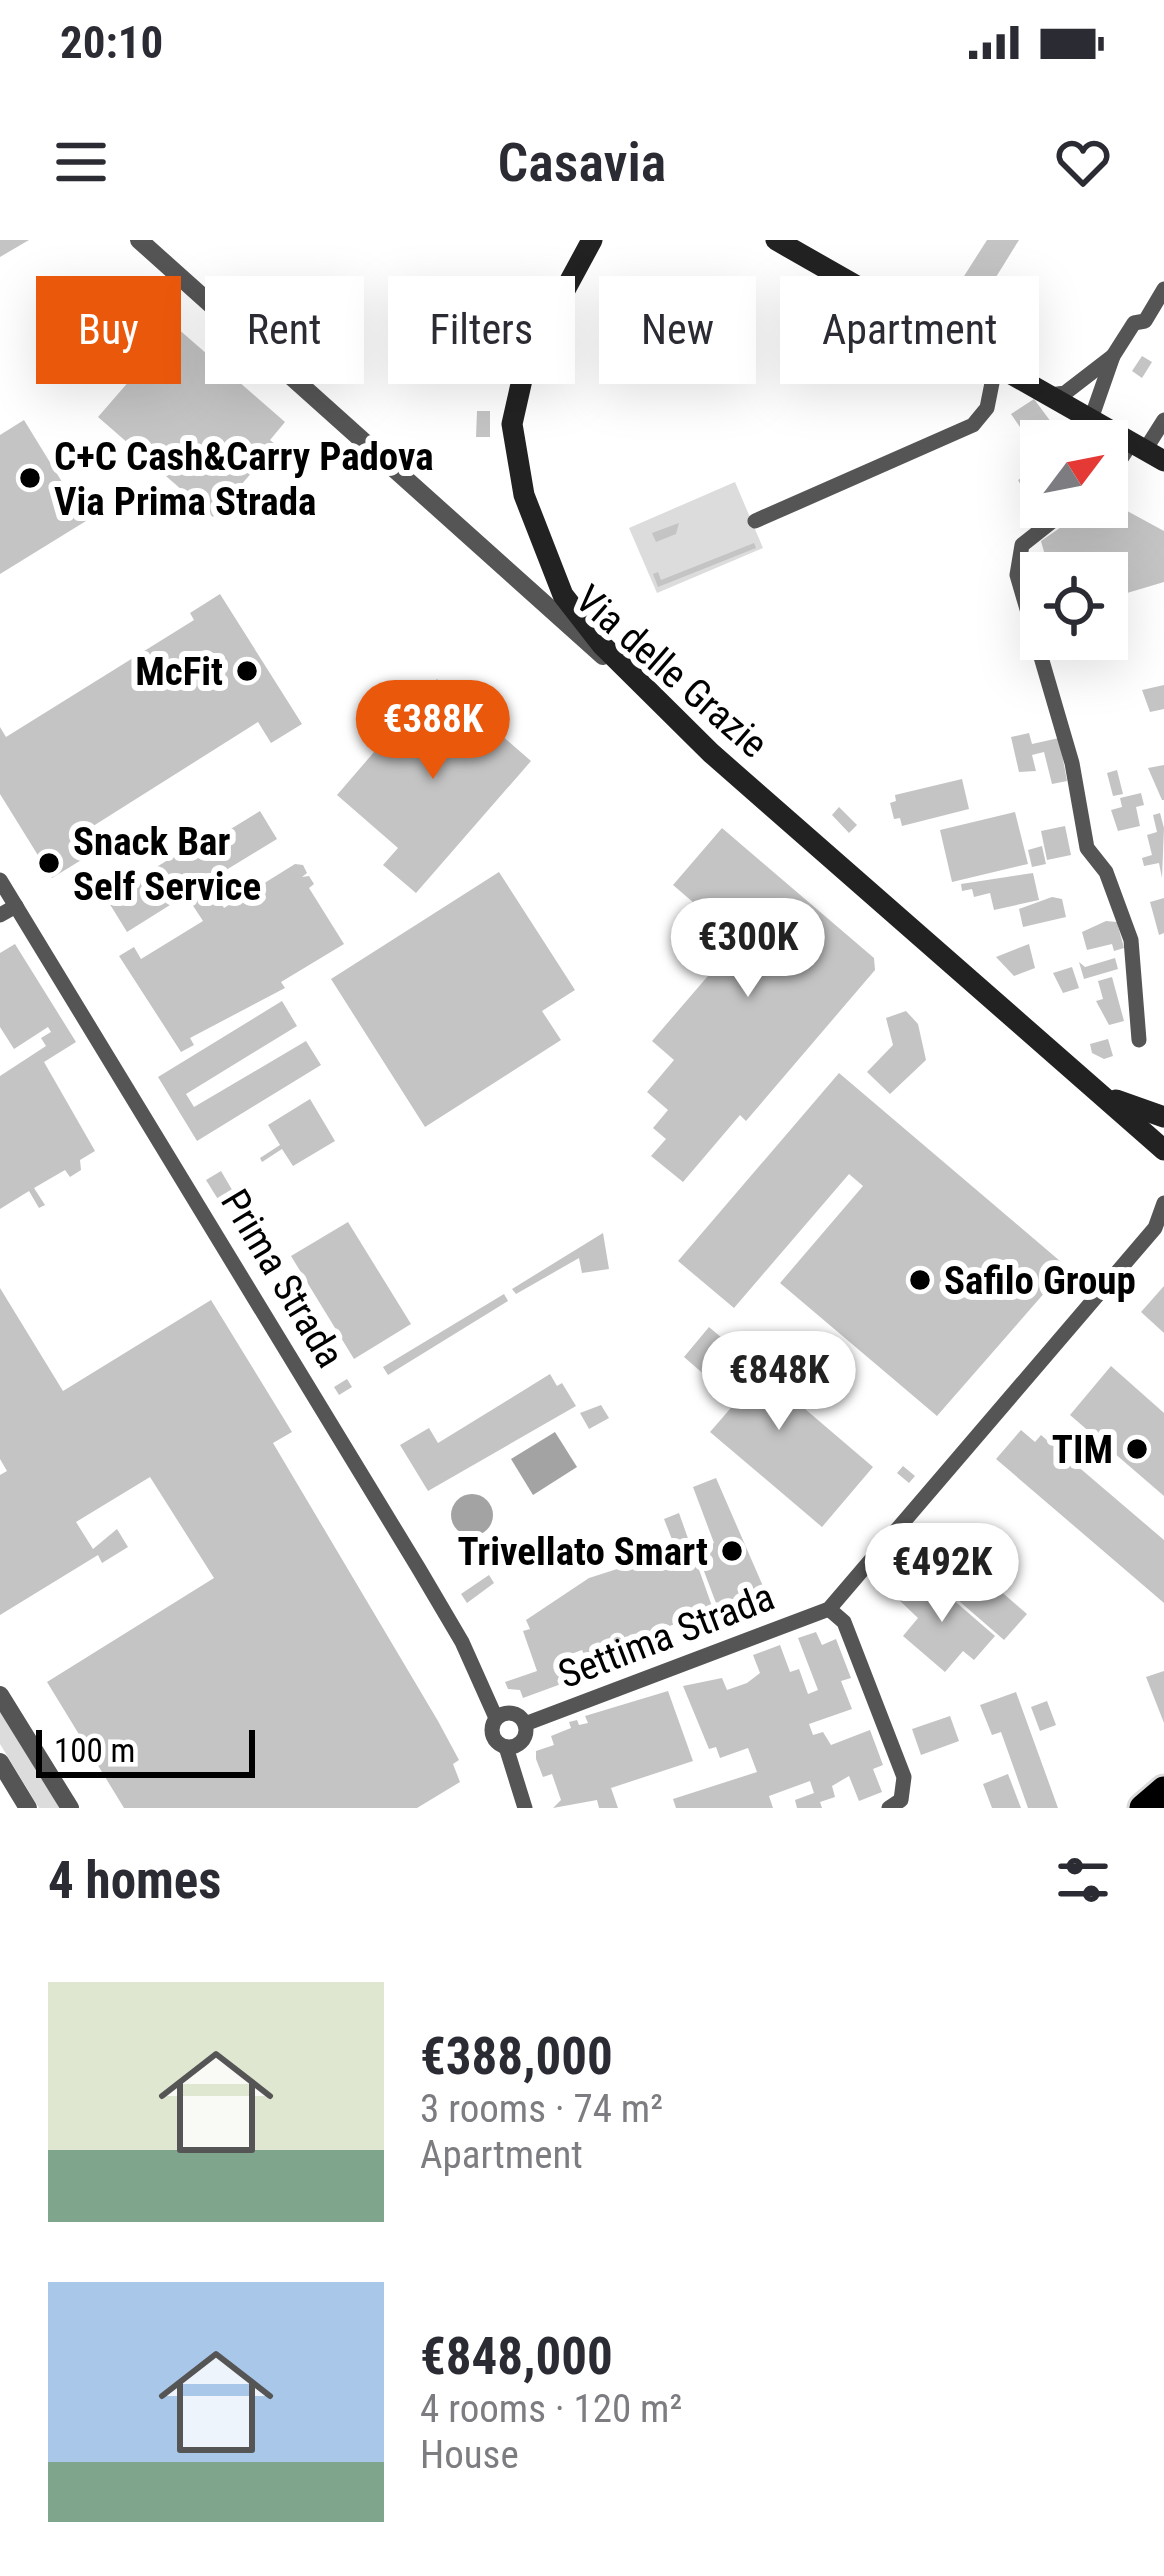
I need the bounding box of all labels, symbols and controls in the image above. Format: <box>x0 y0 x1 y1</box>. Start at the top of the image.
text: 20:10 <box>60 16 163 69</box>
icon: menu <box>48 129 114 195</box>
icon: heart <box>1050 129 1116 195</box>
text: Casavia <box>498 131 666 194</box>
chip: Buy <box>36 276 181 384</box>
chip: Rent <box>205 276 364 384</box>
chip: Filters <box>388 276 575 384</box>
chip: New <box>599 276 756 384</box>
chip: Apartment <box>780 276 1039 384</box>
north arrow <box>1020 420 1128 528</box>
map controls <box>1020 420 1128 660</box>
place label: C+C Cash&Carry Padova Via Prima Strada <box>54 434 434 525</box>
marker: C+C Cash&Carry Padova Via Prima Strada <box>17 465 43 491</box>
button: locate <box>1020 552 1128 660</box>
street label: Via delle Grazie <box>566 576 776 767</box>
place label: McFit <box>135 649 223 695</box>
marker: McFit <box>234 658 260 684</box>
pin: €388K <box>349 680 517 782</box>
text: €388K <box>383 696 483 742</box>
place label: Snack Bar Self Service <box>73 819 261 910</box>
marker: Snack Bar Self Service <box>36 850 62 876</box>
pin: €300K <box>664 898 832 1000</box>
text: €300K <box>698 914 798 960</box>
street label: Prima Strada <box>211 1181 353 1376</box>
place label: Safilo Group <box>944 1258 1136 1304</box>
marker: Safilo Group <box>907 1267 933 1293</box>
pin: €848K <box>695 1331 863 1433</box>
text: €848K <box>729 1347 829 1393</box>
place label: TIM <box>1052 1427 1113 1473</box>
marker: TIM <box>1124 1436 1150 1462</box>
pin: €492K <box>858 1523 1026 1625</box>
place label: Trivellato Smart <box>457 1529 708 1575</box>
marker: Trivellato Smart <box>719 1538 745 1564</box>
text: €492K <box>892 1539 992 1585</box>
street label: Settima Strada <box>552 1574 781 1698</box>
scale bar <box>36 1724 255 1777</box>
text: 100 m <box>54 1731 135 1770</box>
icon: filters <box>1050 1847 1116 1913</box>
text: 4 homes <box>48 1851 221 1910</box>
text: €388,000 <box>420 2027 613 2086</box>
icon: home <box>144 2030 288 2174</box>
text: 3 rooms · 74 m² <box>420 2086 663 2132</box>
text: Apartment <box>420 2132 583 2178</box>
text: €848,000 <box>420 2327 613 2386</box>
icon: home <box>144 2330 288 2474</box>
text: 4 rooms · 120 m² <box>420 2386 682 2432</box>
text: House <box>420 2432 519 2478</box>

